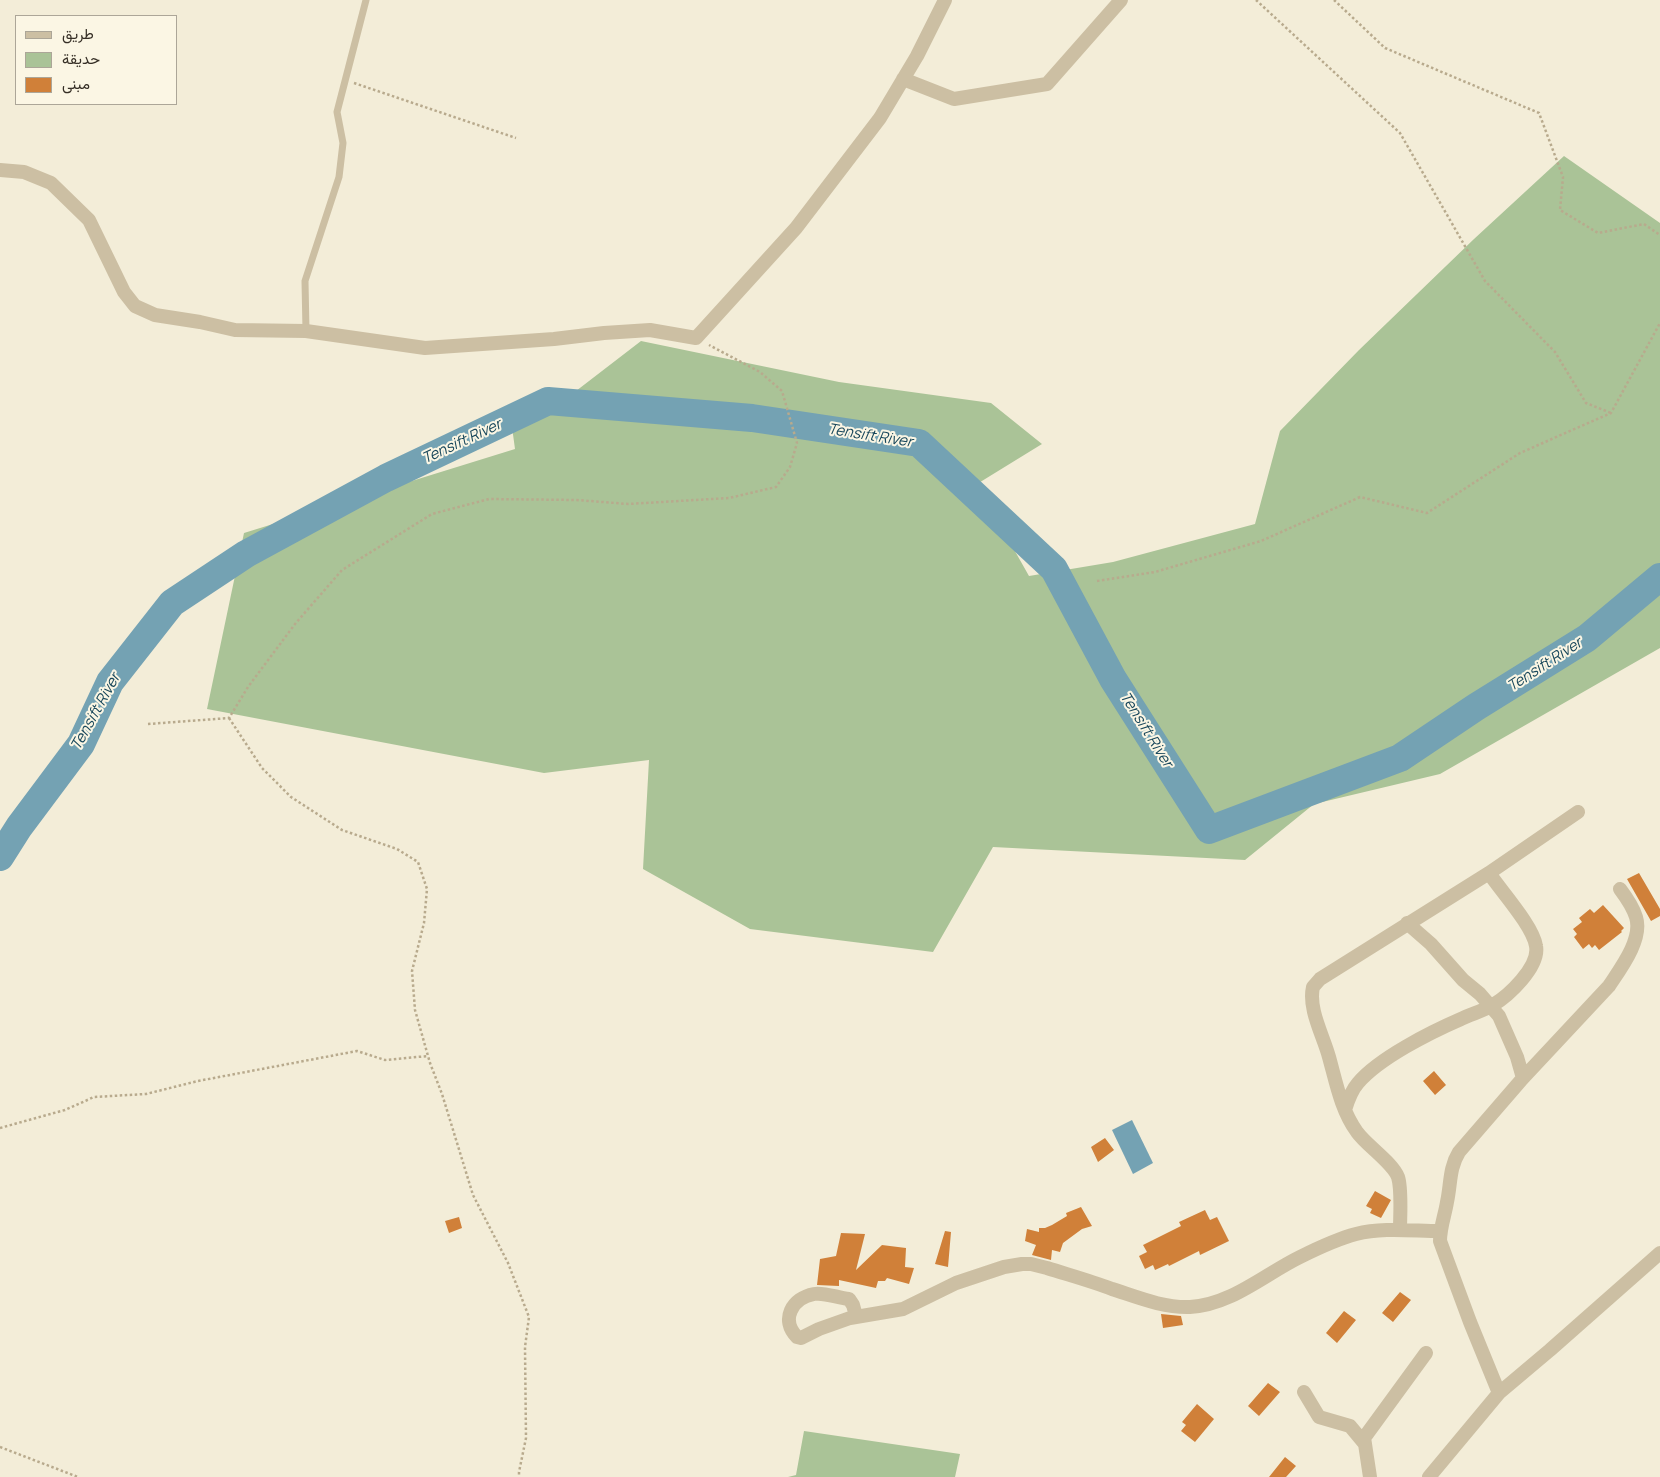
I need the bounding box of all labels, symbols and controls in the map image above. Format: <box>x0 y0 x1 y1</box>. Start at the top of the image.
legend <box>15 15 178 105</box>
text: طريق <box>62 23 94 44</box>
text: حديقة <box>62 48 100 69</box>
text: مبنى <box>62 73 90 94</box>
water label: Tensift River <box>420 416 504 468</box>
water label: Tensift River <box>826 420 914 452</box>
water label: Tensift River <box>1504 634 1586 696</box>
water label: Tensift River <box>67 670 125 754</box>
water label: Tensift River <box>1116 689 1176 771</box>

